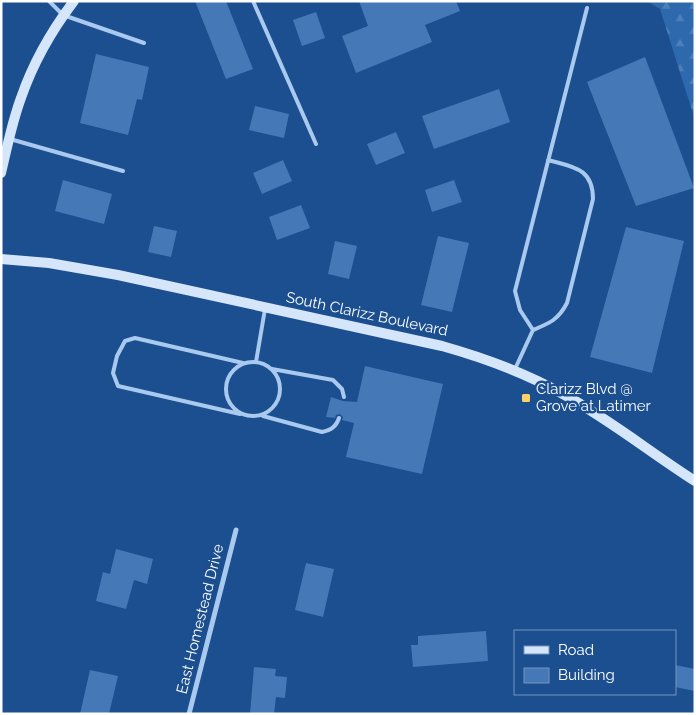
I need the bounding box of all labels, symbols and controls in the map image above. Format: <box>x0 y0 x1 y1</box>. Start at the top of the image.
street label: South Clarizz Boulevard <box>284 288 450 340</box>
place label: Clarizz Blvd @ Grove at Latimer <box>536 380 651 415</box>
marker: Clarizz Blvd @ Grove at Latimer <box>520 392 532 404</box>
street label: East Homestead Drive <box>173 542 227 696</box>
legend <box>514 630 676 695</box>
text: Road <box>558 641 594 659</box>
text: Building <box>558 666 615 684</box>

